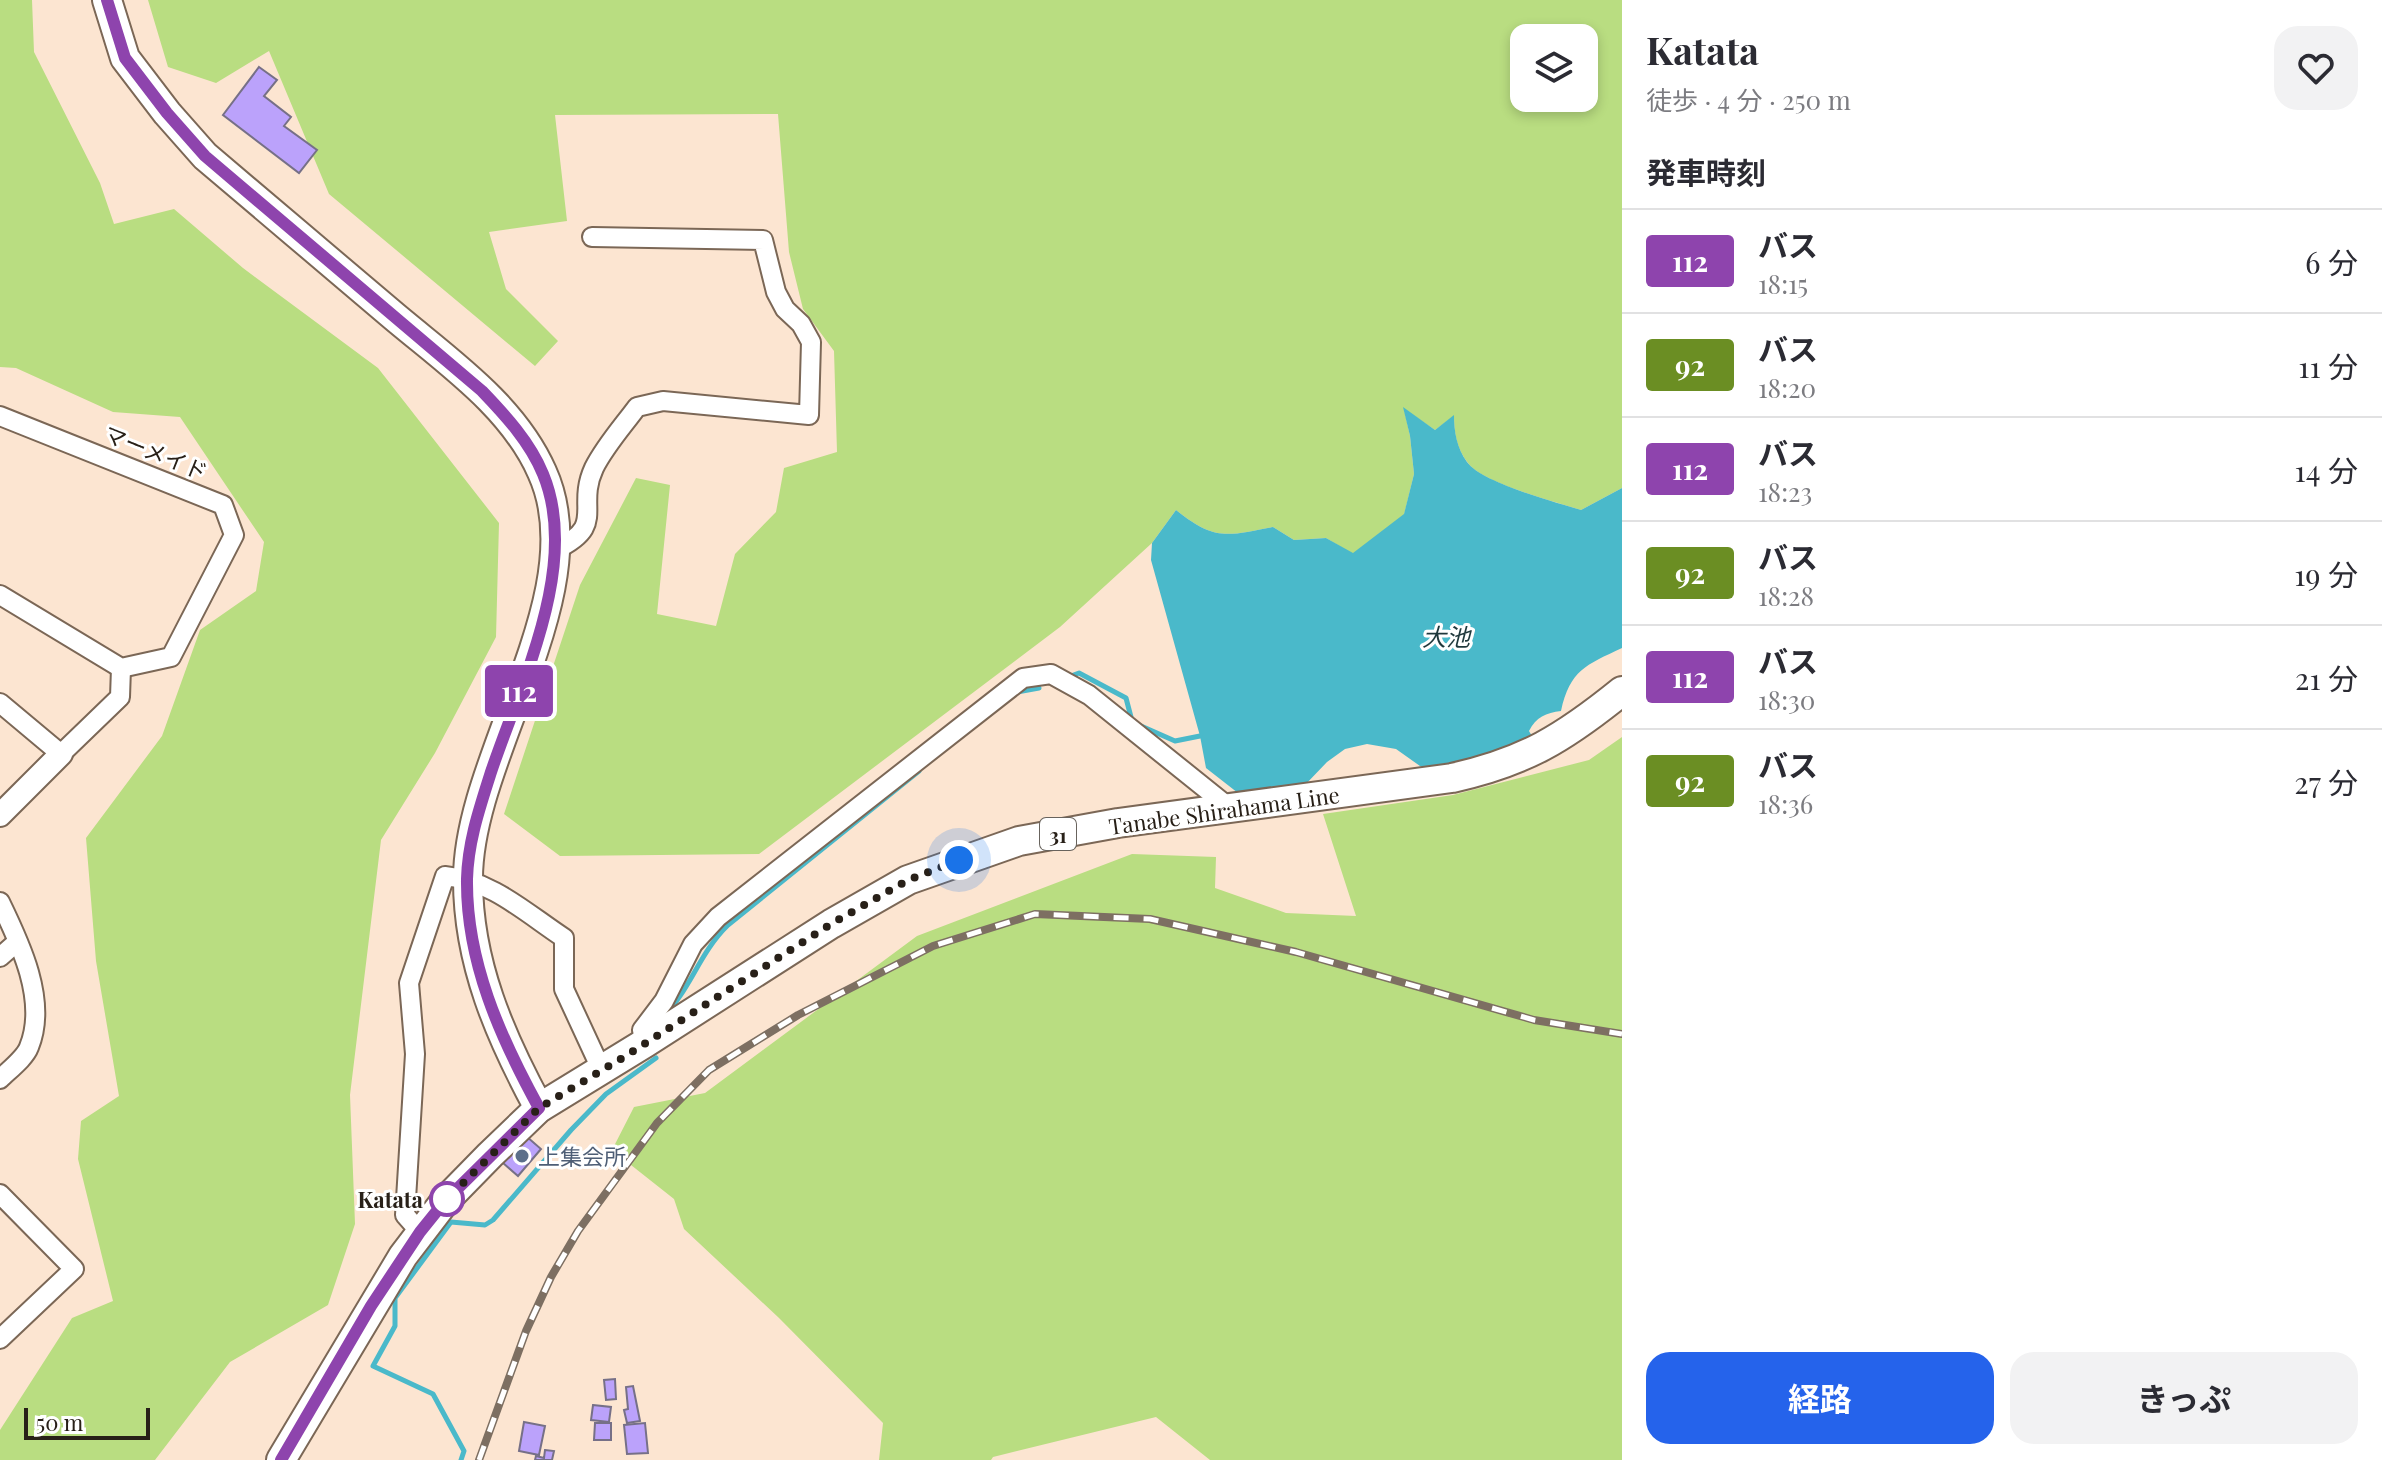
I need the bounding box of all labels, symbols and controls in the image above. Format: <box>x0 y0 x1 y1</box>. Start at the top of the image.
map controls <box>1510 24 1598 112</box>
button: layers <box>1510 24 1598 112</box>
text: Katata <box>1646 24 1759 75</box>
button: heart <box>2274 26 2358 110</box>
text: 徒歩 · 4 分 · 250 m <box>1646 82 1851 117</box>
text: 発車時刻 <box>1646 152 1766 192</box>
text: バス <box>1758 225 1818 265</box>
text: 112 <box>1672 242 1708 279</box>
text: 6 分 <box>2305 242 2358 282</box>
text: 18:15 <box>1758 266 1808 301</box>
text: バス <box>1758 329 1818 369</box>
text: 92 <box>1675 346 1705 383</box>
text: 11 分 <box>2298 346 2358 386</box>
text: 18:20 <box>1758 370 1816 405</box>
street label: マーメイド <box>100 418 212 486</box>
text: バス <box>1758 433 1818 473</box>
text: 112 <box>1672 450 1708 487</box>
text: 14 分 <box>2295 450 2358 490</box>
text: 18:23 <box>1758 474 1812 509</box>
text: バス <box>1758 537 1818 577</box>
text: 92 <box>1675 554 1705 591</box>
text: 19 分 <box>2294 554 2358 594</box>
text: 18:28 <box>1758 578 1814 613</box>
water label: 大池 <box>1422 620 1472 652</box>
text: バス <box>1758 641 1818 681</box>
text: 112 <box>1672 658 1708 695</box>
text: 21 分 <box>2295 658 2358 698</box>
line badge: 112 <box>473 665 565 717</box>
text: 112 <box>501 672 537 709</box>
text: 18:30 <box>1758 682 1815 717</box>
text: バス <box>1758 745 1818 785</box>
text: 92 <box>1675 762 1705 799</box>
text: 27 分 <box>2294 762 2358 802</box>
street label: Tanabe Shirahama Line <box>1107 779 1341 841</box>
text: 18:36 <box>1758 786 1813 821</box>
road number: 31 <box>1040 818 1076 850</box>
your location <box>939 840 979 880</box>
place label: 上集会所 <box>538 1141 626 1171</box>
marker: 上集会所 <box>513 1147 531 1165</box>
marker: Katata <box>430 1182 464 1216</box>
place label: Katata <box>358 1184 424 1214</box>
button: 経路 <box>1646 1352 1994 1444</box>
button: きっぷ <box>2010 1352 2358 1444</box>
scale bar <box>24 1404 150 1440</box>
text: 50 m <box>36 1407 83 1437</box>

